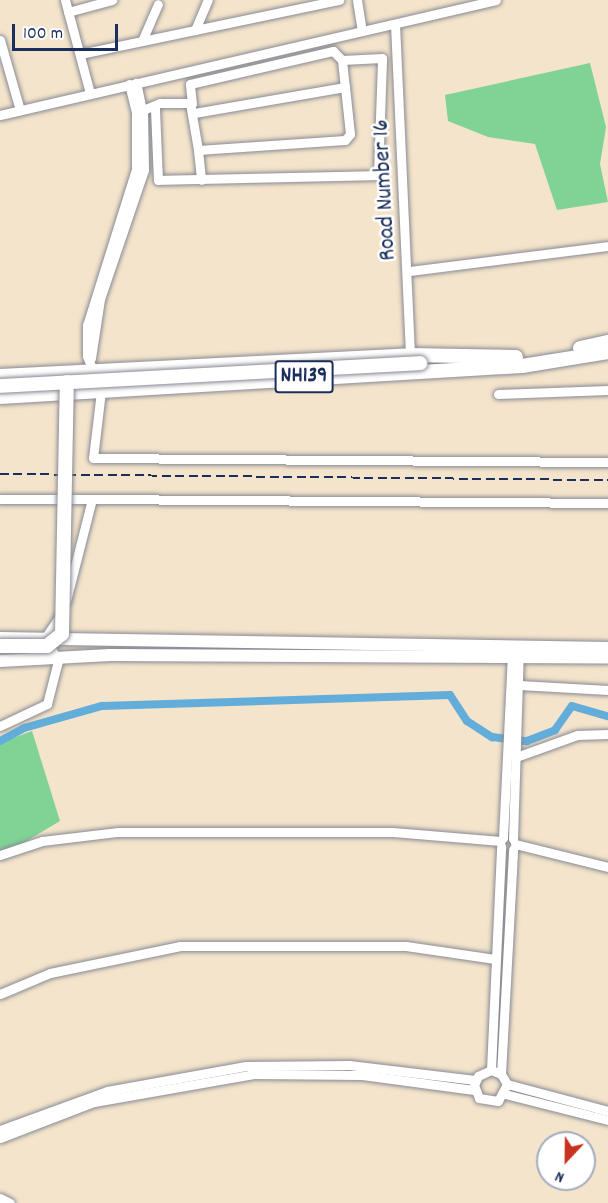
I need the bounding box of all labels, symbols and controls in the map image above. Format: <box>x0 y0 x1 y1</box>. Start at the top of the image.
scale bar <box>15 12 122 50</box>
text: 100 m <box>23 22 63 47</box>
street label: Road Number 16 <box>368 119 404 261</box>
road number: NH139 <box>274 358 334 396</box>
north arrow <box>536 1131 596 1191</box>
text: N <box>552 1164 568 1188</box>

